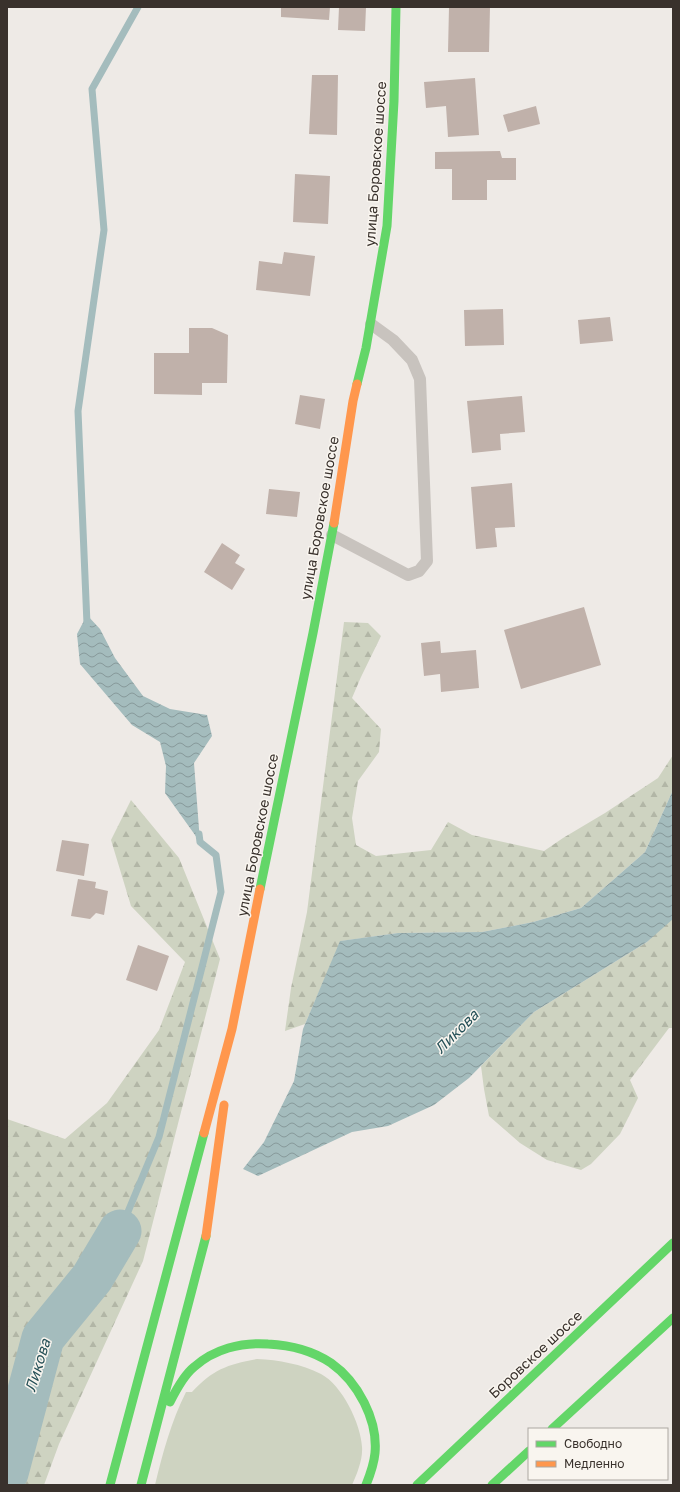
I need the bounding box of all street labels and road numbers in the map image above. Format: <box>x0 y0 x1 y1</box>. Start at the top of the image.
street label: улица Боровское шоссе <box>361 81 389 247</box>
street label: улица Боровское шоссе <box>296 435 342 601</box>
street label: улица Боровское шоссе <box>233 752 281 918</box>
street label: Боровское шоссе <box>485 1306 585 1402</box>

